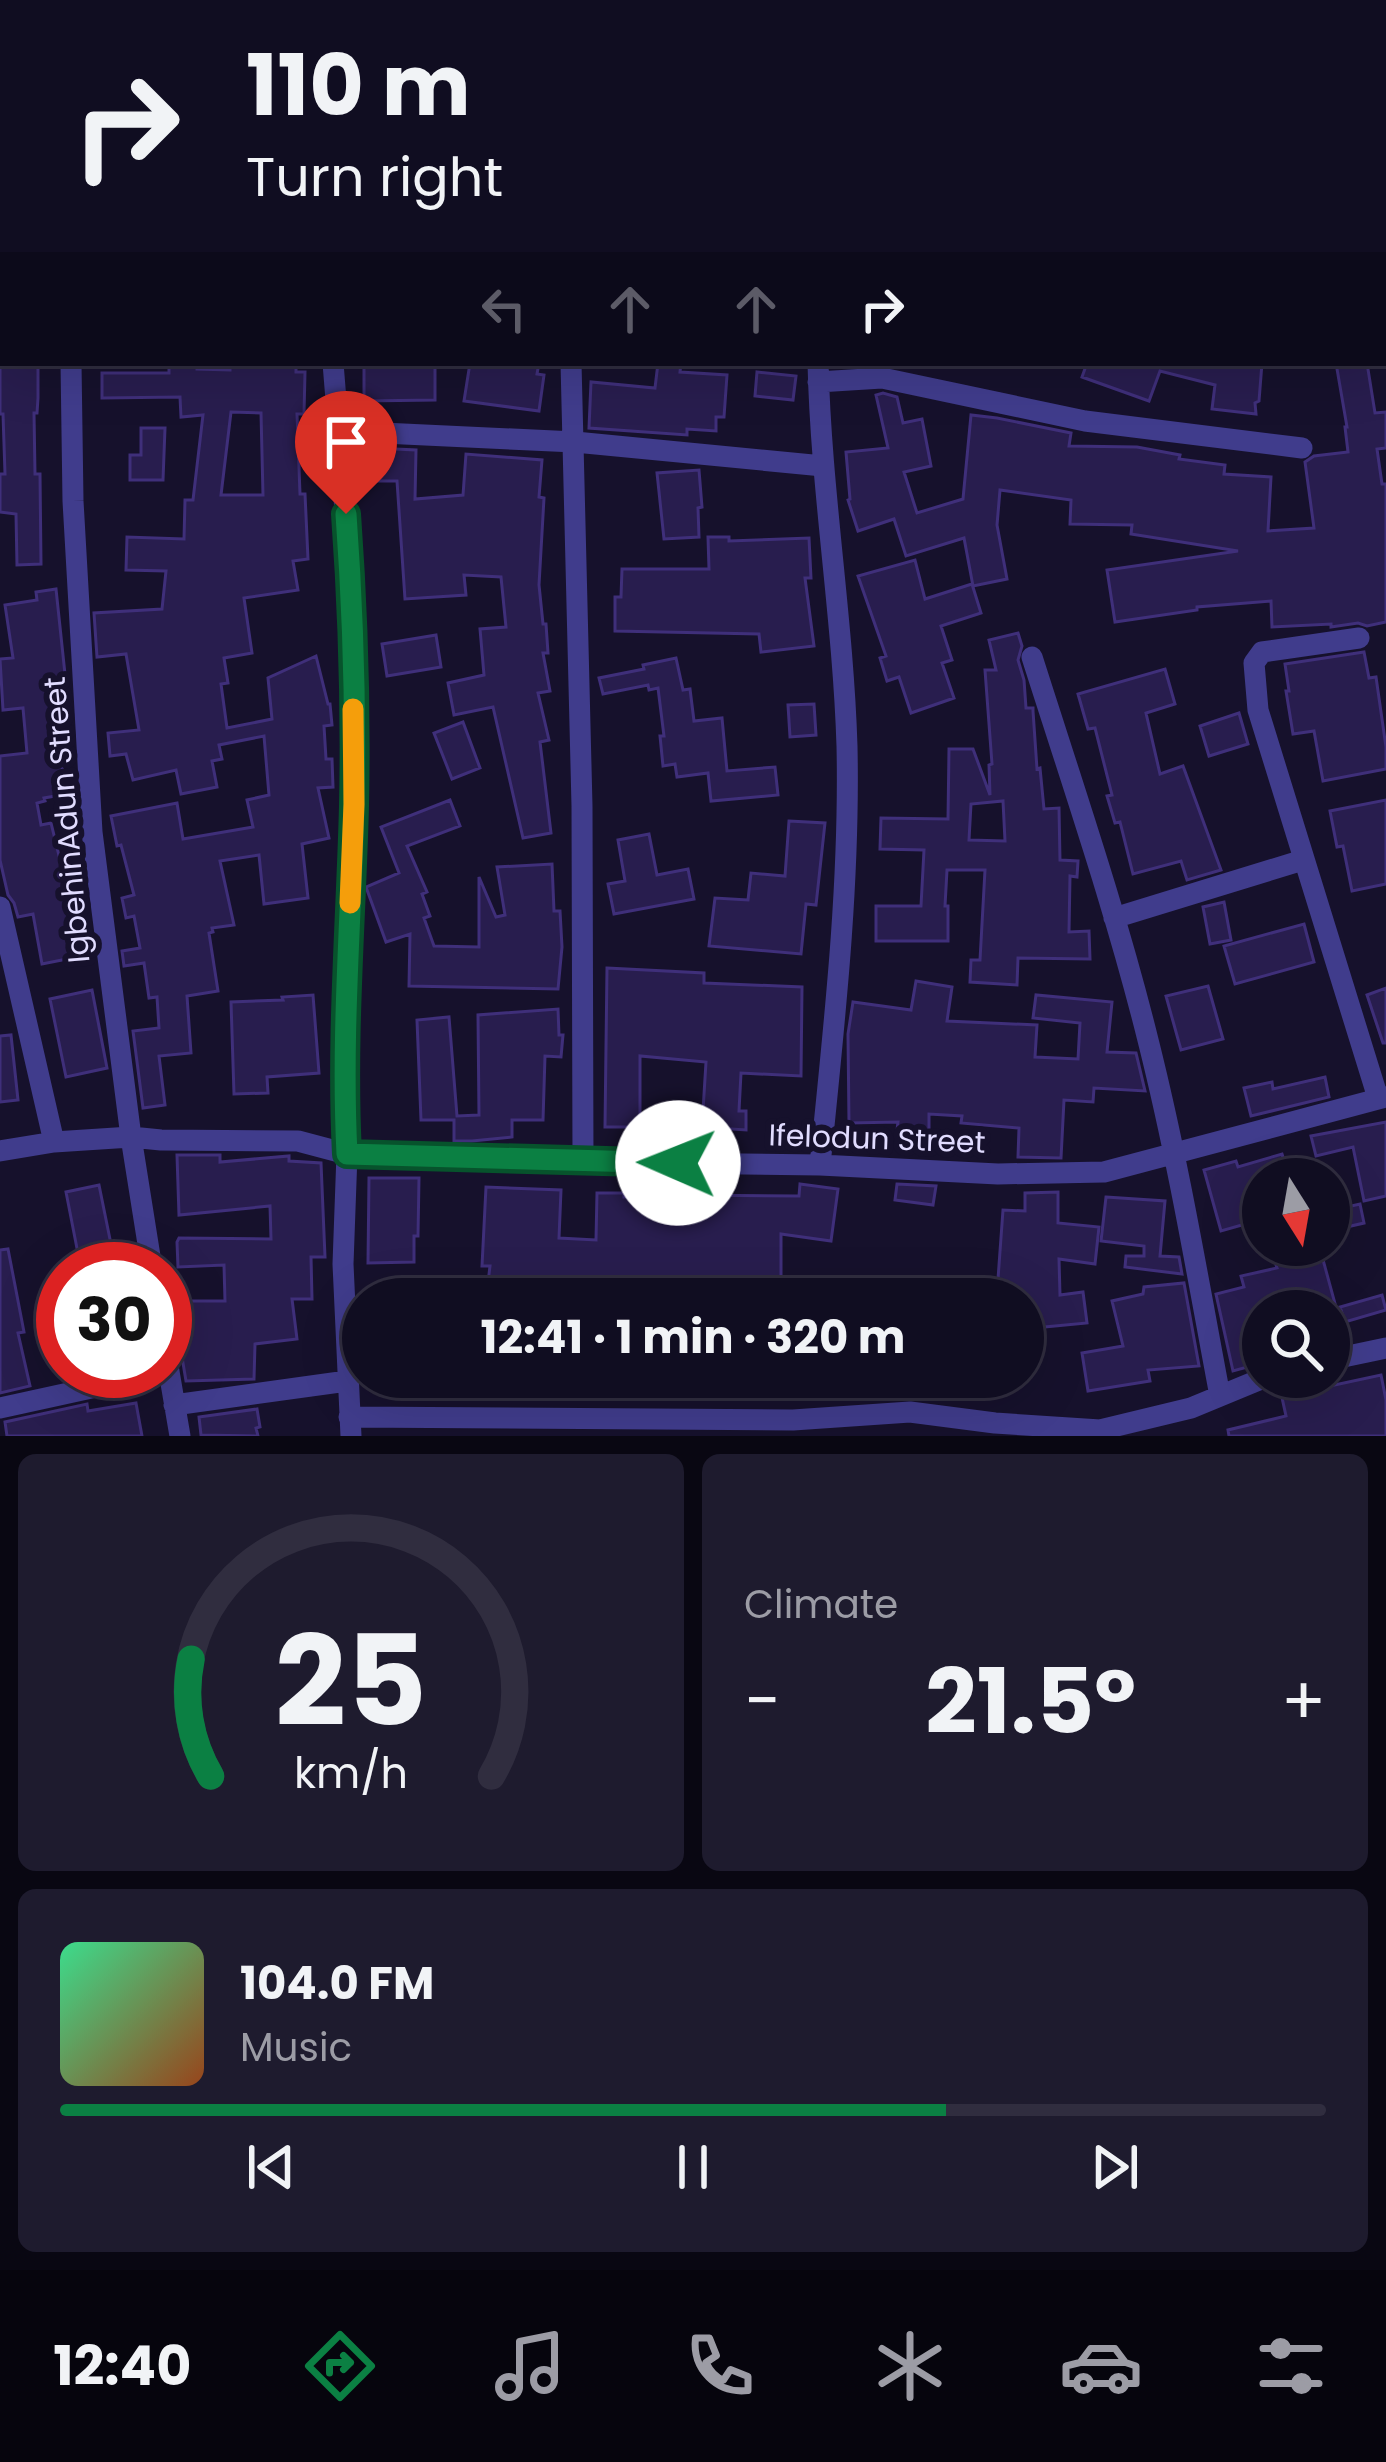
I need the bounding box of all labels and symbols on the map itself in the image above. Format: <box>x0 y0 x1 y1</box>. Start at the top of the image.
pin <box>295 391 397 514</box>
street label: IgbehinAdun Street <box>33 675 100 965</box>
position arrow <box>615 1100 741 1226</box>
street label: Ifelodun Street <box>768 1113 986 1164</box>
north arrow <box>1242 1158 1350 1266</box>
speed limit sign: 30 <box>36 1242 192 1398</box>

